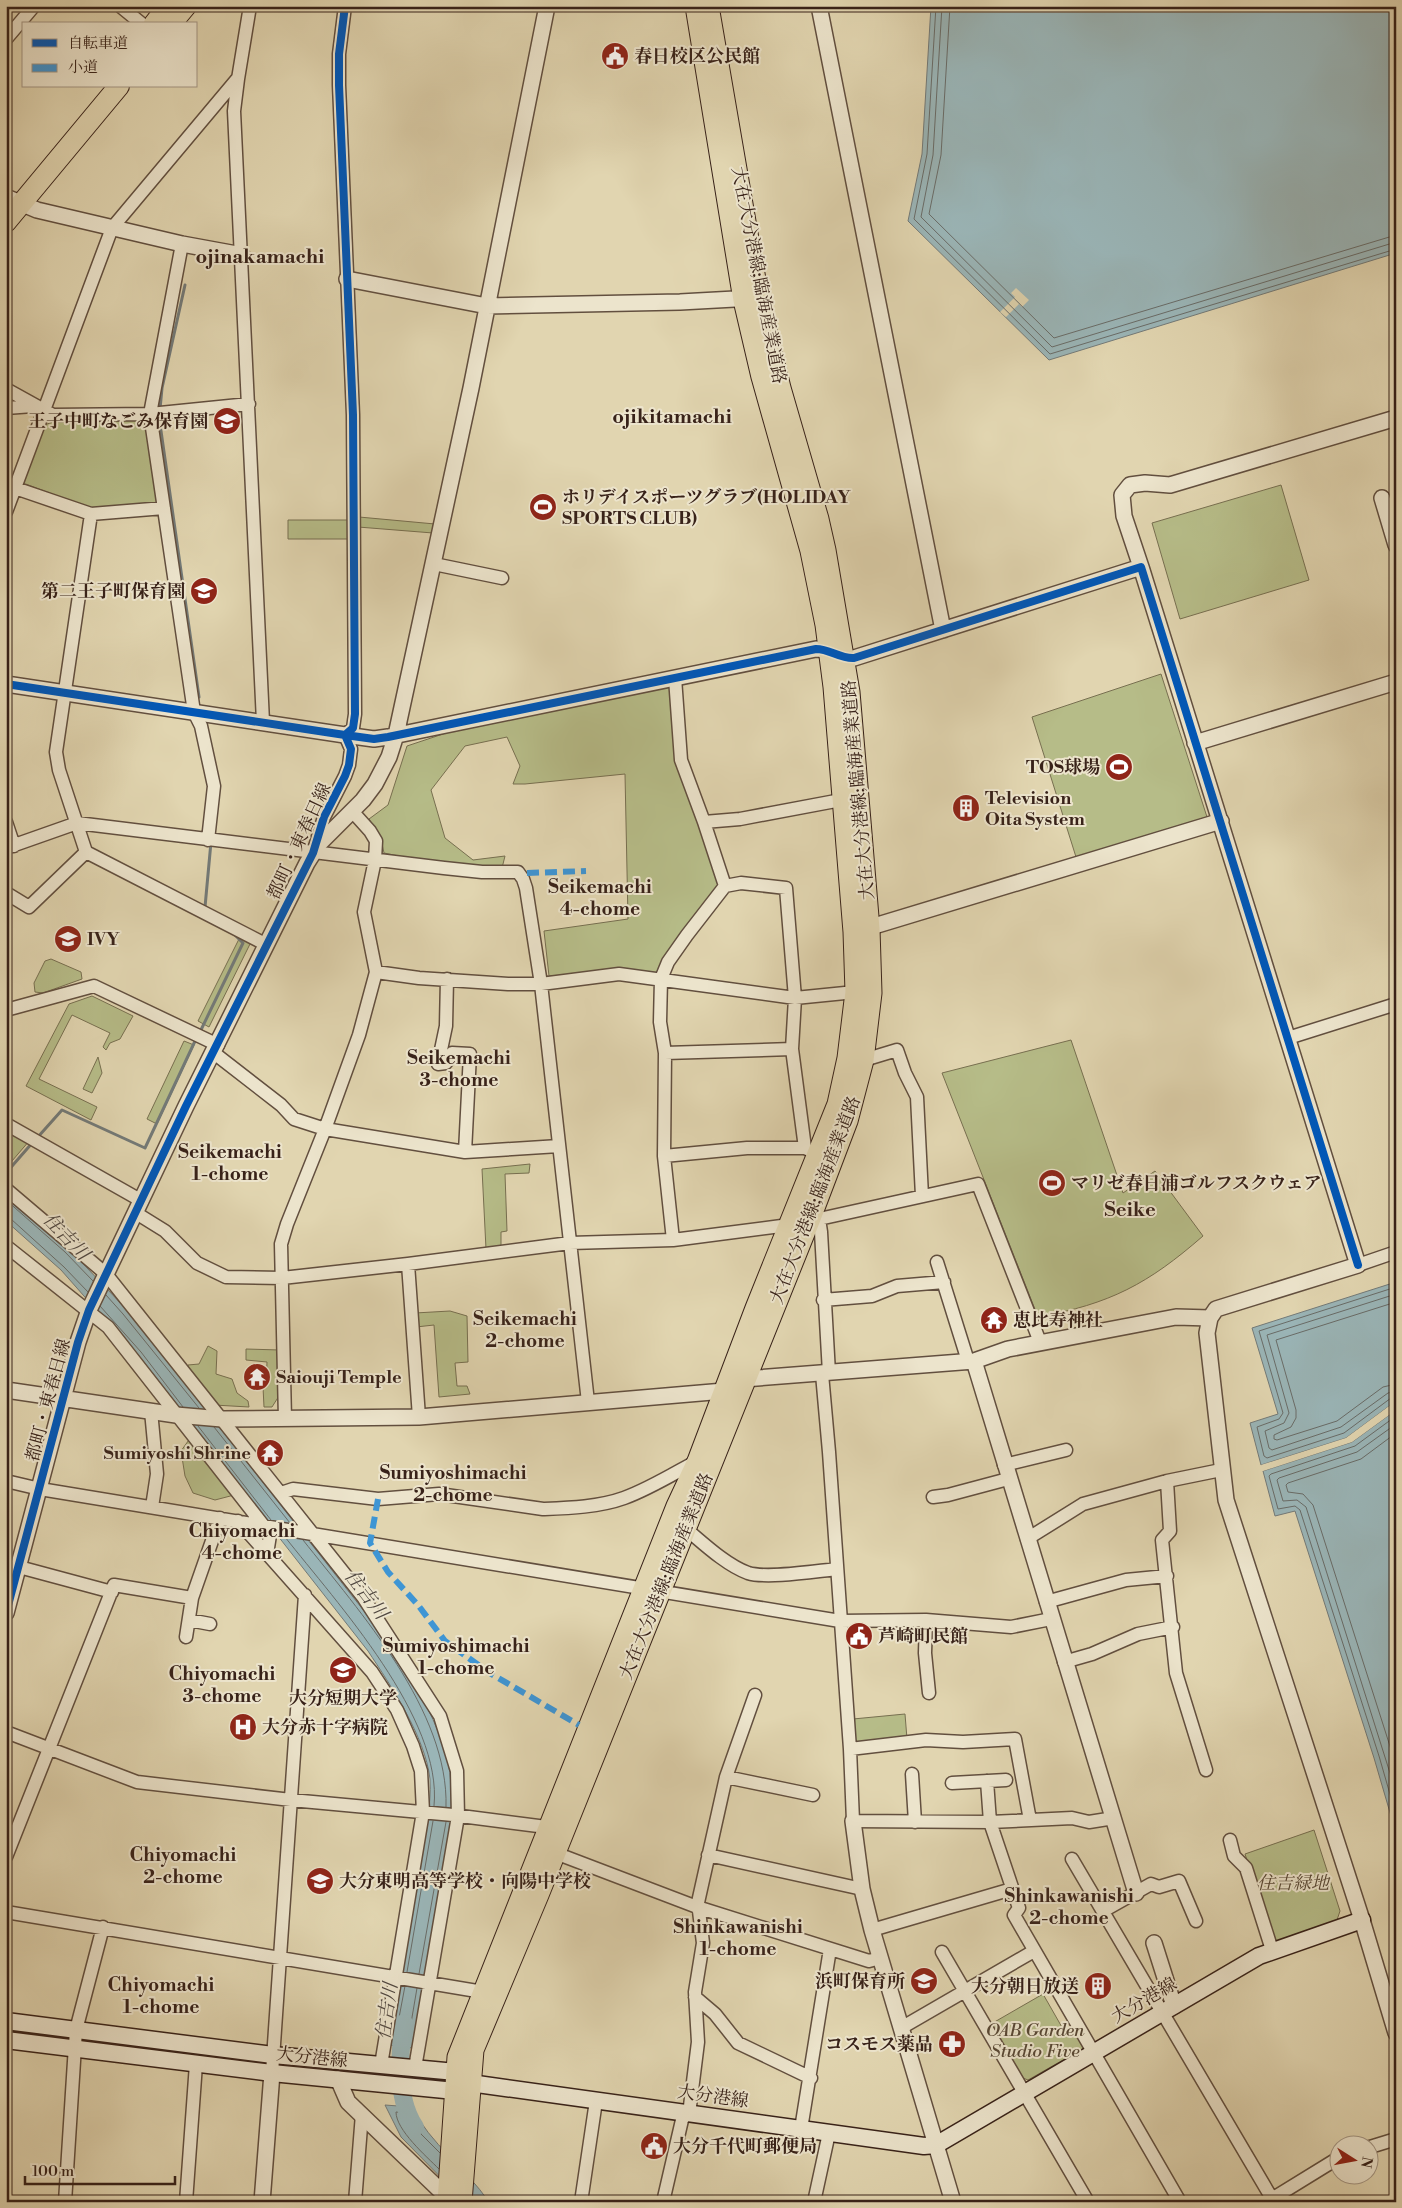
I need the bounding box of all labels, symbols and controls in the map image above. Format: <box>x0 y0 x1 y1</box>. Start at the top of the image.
legend <box>22 22 198 88</box>
text: 自転車道 <box>68 34 128 53</box>
public building icon: 春日校区公民館 <box>600 41 630 71</box>
place label: 春日校区公民館 <box>634 45 760 68</box>
text: 小道 <box>68 58 98 77</box>
street label: 大在大分港線;臨海産業道路 <box>726 164 791 386</box>
district label: ojinakamachi <box>195 245 325 270</box>
district label: ojikitamachi <box>612 405 732 430</box>
school or university icon: 王子中町なごみ保育園 <box>212 406 242 436</box>
place label: 王子中町なごみ保育園 <box>28 410 208 433</box>
place label: ホリデイスポーツグラブ(HOLIDAY SPORTS CLUB) <box>562 486 851 530</box>
sports icon: ホリデイスポーツグラブ(HOLIDAY SPORTS CLUB) <box>528 492 558 522</box>
school or university icon: 第二王子町保育園 <box>189 576 219 606</box>
place label: 第二王子町保育園 <box>41 580 185 603</box>
street label: 大在大分港線;臨海産業道路 <box>837 679 880 901</box>
sports icon: TOS球場 <box>1104 752 1134 782</box>
place label: TOS球場 <box>1026 756 1100 779</box>
street label: 都町・東春日線 <box>262 779 337 903</box>
place label: Television Oita System <box>985 787 1085 831</box>
building icon: Television Oita System <box>951 793 981 823</box>
district label: Seikemachi 4-chome <box>548 875 652 921</box>
school or university icon: IVY <box>53 924 83 954</box>
place label: IVY <box>87 928 120 951</box>
district label: Seikemachi 3-chome <box>407 1046 511 1092</box>
street label: 大在大分港線;臨海産業道路 <box>765 1093 866 1307</box>
district label: Seikemachi 1-chome <box>178 1140 282 1186</box>
sports icon: マリゼ春日浦ゴルフスクウェア <box>1037 1168 1067 1198</box>
place label: マリゼ春日浦ゴルフスクウェア <box>1071 1172 1321 1195</box>
district label: Seike <box>1104 1198 1156 1223</box>
water label: 住吉川 <box>38 1208 96 1267</box>
temple icon: 恵比寿神社 <box>979 1305 1009 1335</box>
district label: Seikemachi 2-chome <box>473 1307 577 1353</box>
place label: 恵比寿神社 <box>1013 1309 1103 1332</box>
street label: 都町・東春日線 <box>21 1336 76 1464</box>
temple icon: Saiouji Temple <box>242 1362 272 1392</box>
place label: Saiouji Temple <box>276 1366 402 1389</box>
temple icon: Sumiyoshi Shrine <box>255 1438 285 1468</box>
place label: Sumiyoshi Shrine <box>104 1442 251 1465</box>
district label: Sumiyoshimachi 2-chome <box>379 1461 527 1507</box>
street label: 大在大分港線;臨海産業道路 <box>614 1469 719 1683</box>
district label: Chiyomachi 4-chome <box>189 1519 295 1565</box>
water label: 住吉川 <box>339 1565 394 1626</box>
public building icon: 芦崎町民館 <box>844 1621 874 1651</box>
place label: 芦崎町民館 <box>878 1625 968 1648</box>
district label: Sumiyoshimachi 1-chome <box>382 1634 530 1680</box>
school or university icon: 大分短期大学 <box>328 1655 358 1685</box>
district label: Chiyomachi 3-chome <box>169 1662 275 1708</box>
place label: 大分短期大学 <box>289 1687 397 1710</box>
hospital icon: 大分赤十字病院 <box>228 1712 258 1742</box>
place label: 大分赤十字病院 <box>262 1716 388 1739</box>
district label: Chiyomachi 2-chome <box>130 1843 236 1889</box>
school or university icon: 大分東明高等学校・向陽中学校 <box>305 1866 335 1896</box>
place label: 大分東明高等学校・向陽中学校 <box>339 1870 591 1893</box>
park label: 住吉緑地 <box>1257 1872 1331 1895</box>
district label: Shinkawanishi 2-chome <box>1004 1884 1134 1930</box>
district label: Shinkawanishi 1-chome <box>673 1915 803 1961</box>
school or university icon: 浜町保育所 <box>909 1966 939 1996</box>
place label: 浜町保育所 <box>815 1970 905 1993</box>
building icon: 大分朝日放送 <box>1083 1971 1113 2001</box>
street label: 大分港線 <box>1107 1972 1181 2028</box>
district label: Chiyomachi 1-chome <box>108 1973 214 2019</box>
place label: 大分朝日放送 <box>971 1975 1079 1998</box>
water label: 住吉川 <box>371 1979 403 2041</box>
park label: OAB Garden Studio Five <box>986 2019 1085 2063</box>
pharmacy icon: コスモス薬品 <box>937 2029 967 2059</box>
place label: コスモス薬品 <box>825 2033 933 2056</box>
street label: 大分港線 <box>275 2042 349 2073</box>
street label: 大分港線 <box>676 2080 750 2113</box>
public building icon: 大分千代町郵便局 <box>639 2131 669 2161</box>
place label: 大分千代町郵便局 <box>673 2135 817 2158</box>
north arrow <box>1330 2136 1380 2186</box>
scale bar <box>25 2153 175 2185</box>
text: N <box>1356 2155 1376 2169</box>
text: 100 m <box>32 2162 74 2181</box>

